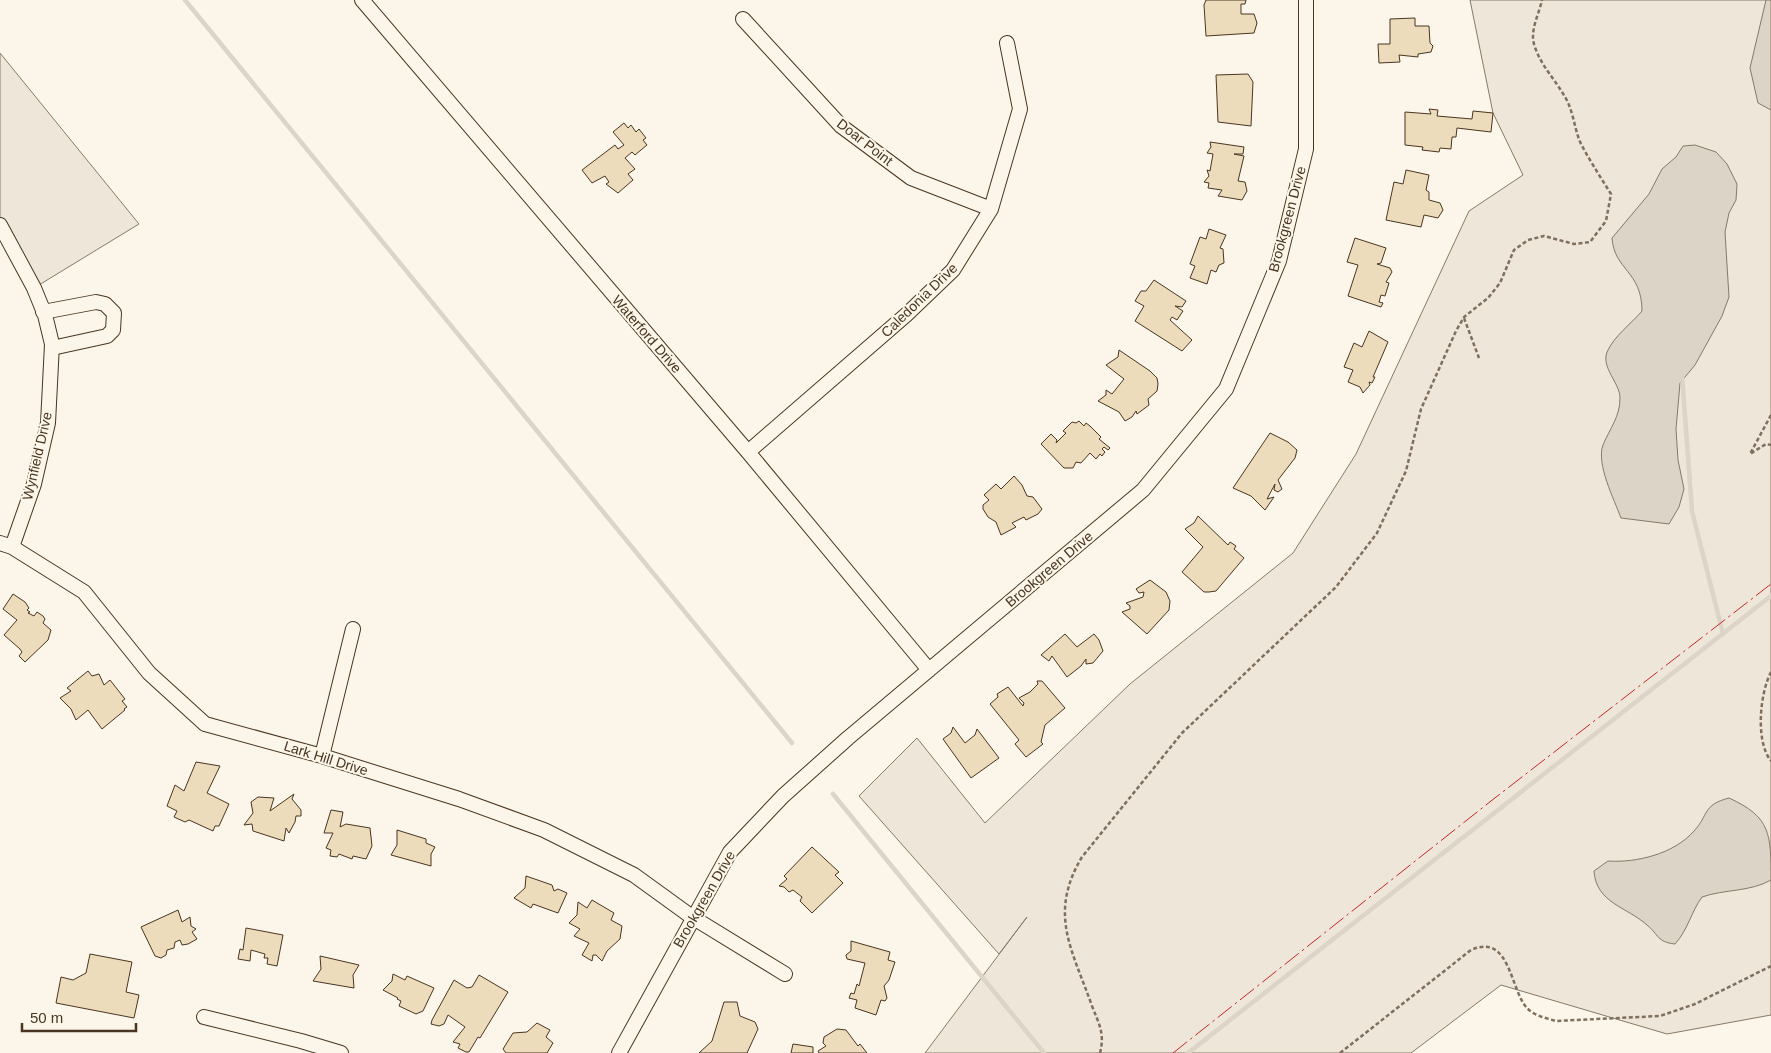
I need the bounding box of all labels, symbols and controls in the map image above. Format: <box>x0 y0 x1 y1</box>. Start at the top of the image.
street label: Doar Point <box>834 115 896 169</box>
street label: Brookgreen Drive <box>1265 164 1309 274</box>
street label: Caledonia Drive <box>878 260 961 340</box>
street label: Waterford Drive <box>609 292 685 376</box>
street label: Wynfield Drive <box>19 410 55 502</box>
street label: Brookgreen Drive <box>1002 528 1096 610</box>
street label: Lark Hill Drive <box>282 738 370 778</box>
street label: Brookgreen Drive <box>670 848 738 950</box>
scale bar <box>22 1000 136 1032</box>
text: 50 m <box>30 1009 63 1026</box>

